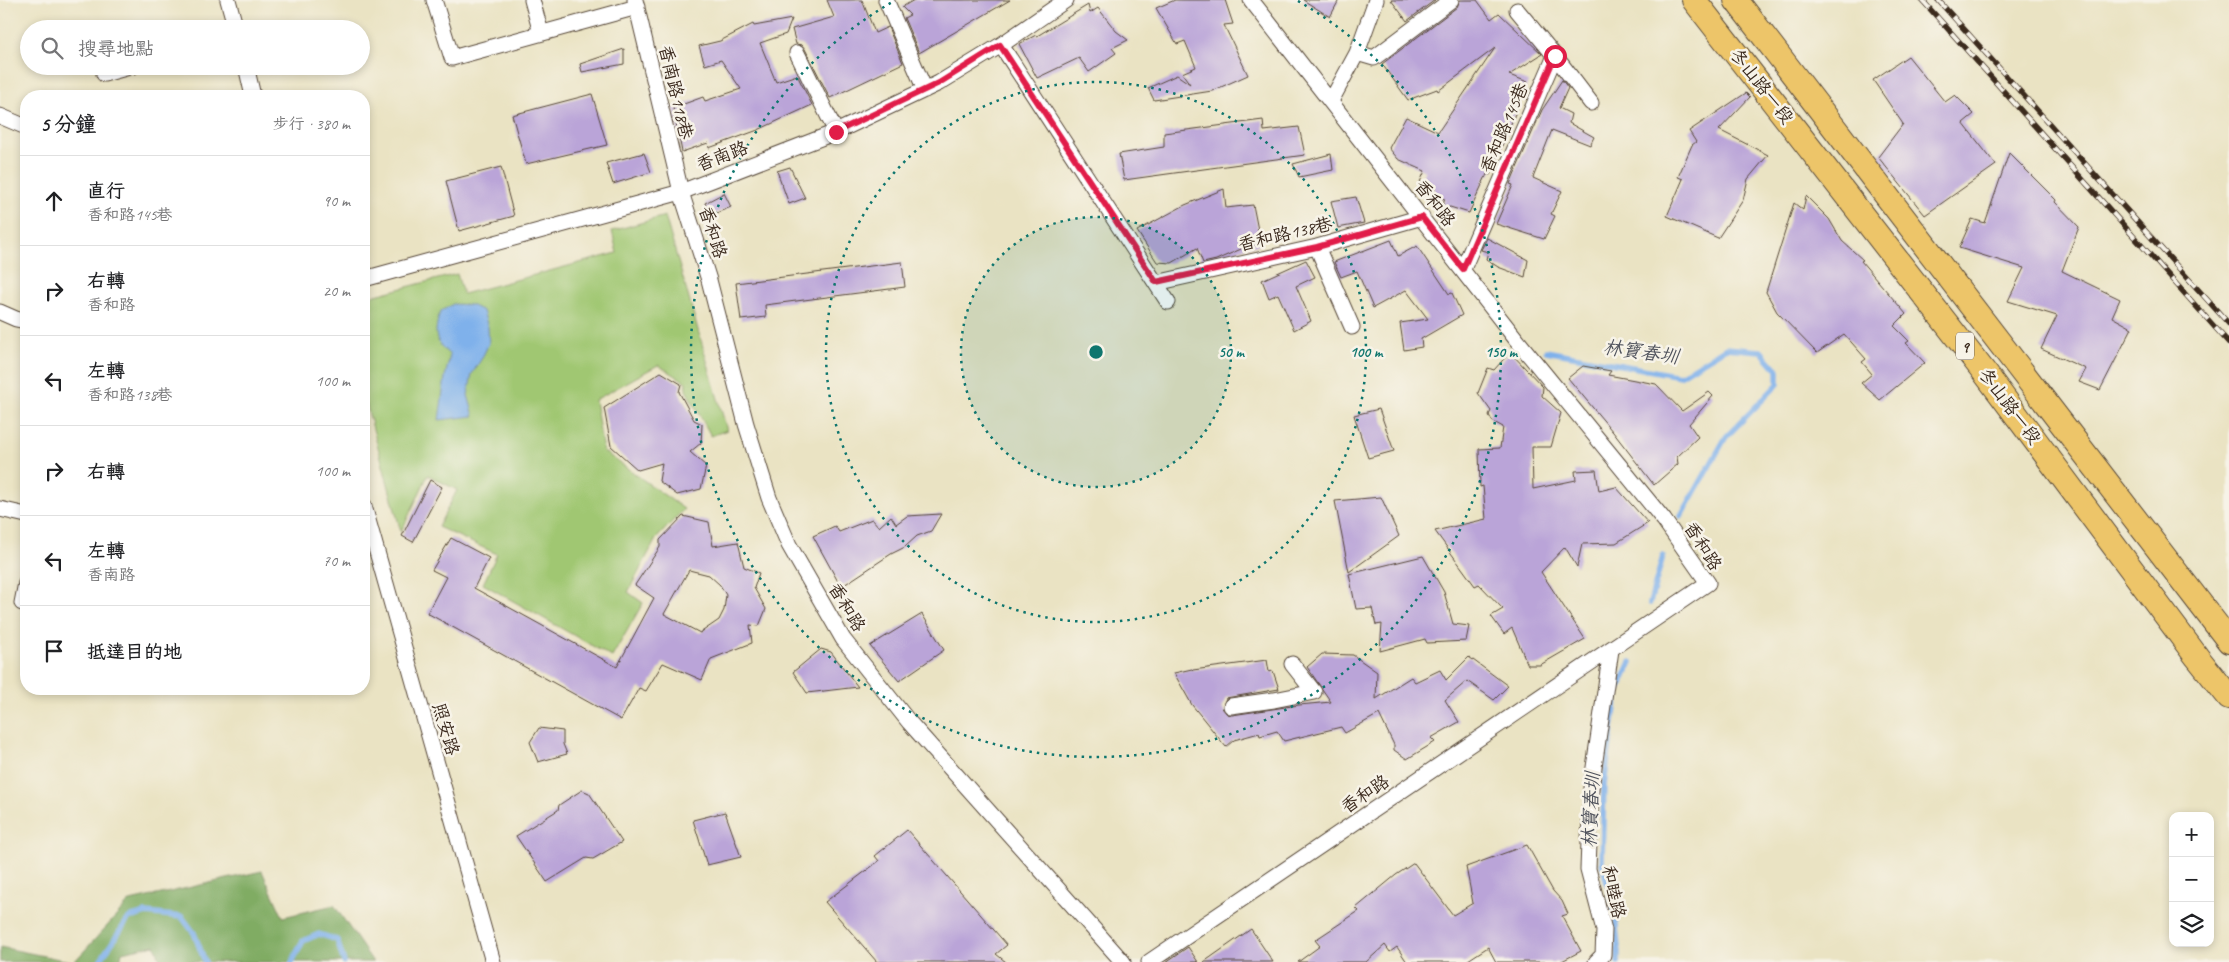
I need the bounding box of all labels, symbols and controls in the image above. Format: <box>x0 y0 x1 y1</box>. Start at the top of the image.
search box <box>20 20 370 75</box>
icon: search <box>38 34 66 62</box>
text: 搜尋地點 <box>78 37 154 61</box>
street label: 香南路118巷 <box>654 43 698 141</box>
street label: 冬山路一段 <box>1726 44 1798 128</box>
route start <box>1544 45 1567 68</box>
street label: 香和路145巷 <box>1475 79 1533 177</box>
text: 5 分鐘 <box>40 111 96 137</box>
text: 步行 · 380 m <box>273 114 350 134</box>
route end <box>825 121 848 144</box>
street label: 香南路 <box>693 136 751 176</box>
street label: 香和路 <box>1410 175 1460 231</box>
text: 直行 <box>87 179 125 203</box>
icon: ahead <box>40 187 68 215</box>
text: 90 m <box>323 191 350 211</box>
street label: 香和路 <box>694 203 732 261</box>
text: 香和路145巷 <box>87 205 173 225</box>
street label: 香和路138巷 <box>1236 212 1334 256</box>
text: 右轉 <box>87 269 125 293</box>
icon: right <box>40 277 68 305</box>
text: 20 m <box>323 281 350 301</box>
text: 香和路 <box>87 295 135 315</box>
road number: 9 <box>1956 332 1974 360</box>
water label: 林寶春圳 <box>1602 335 1682 369</box>
centre of rings <box>1087 343 1105 361</box>
text: 50 m <box>1218 343 1245 362</box>
text: 100 m <box>1350 343 1384 362</box>
text: 150 m <box>1485 343 1519 362</box>
text: 左轉 <box>87 359 125 383</box>
street label: 冬山路一段 <box>1974 363 2046 449</box>
icon: left <box>40 367 68 395</box>
text: 100 m <box>316 371 350 391</box>
text: 香和路138巷 <box>87 385 173 405</box>
icon: right <box>40 457 68 485</box>
text: 右轉 <box>87 460 125 484</box>
text: 100 m <box>316 461 350 481</box>
street label: 香和路 <box>1679 517 1727 575</box>
text: 左轉 <box>87 539 125 563</box>
icon: left <box>40 547 68 575</box>
text: 70 m <box>323 551 350 571</box>
text: 香南路 <box>87 565 135 585</box>
street label: 香和路 <box>824 578 870 636</box>
icon: arrive <box>40 637 68 665</box>
text: 抵達目的地 <box>87 640 182 664</box>
street label: 照安路 <box>428 700 464 758</box>
water label: 林寶春圳 <box>1577 769 1605 849</box>
street label: 香和路 <box>1336 770 1394 818</box>
map controls <box>2169 812 2214 947</box>
button: + <box>2169 812 2214 857</box>
button: − <box>2169 857 2214 902</box>
street label: 和睦路 <box>1598 863 1630 921</box>
button: layers <box>2169 902 2214 947</box>

